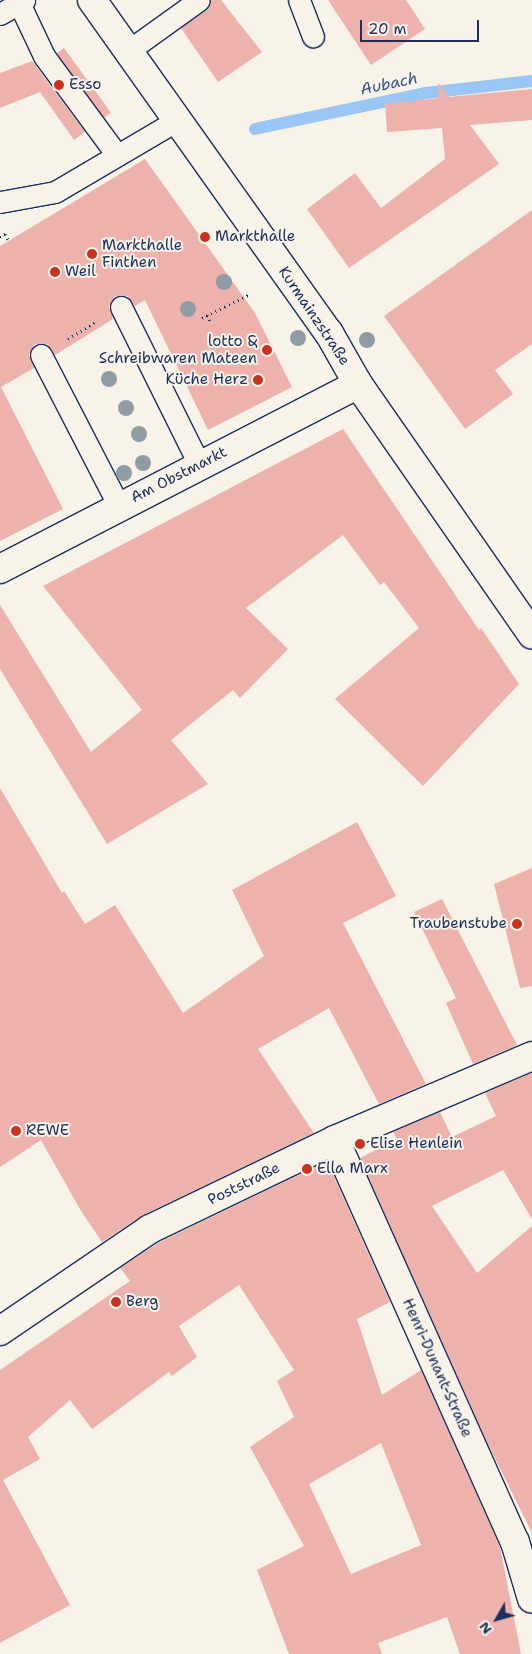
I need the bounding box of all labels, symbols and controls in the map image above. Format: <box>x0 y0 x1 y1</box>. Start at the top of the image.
scale bar <box>362 10 481 42</box>
text: 20 m <box>368 19 407 39</box>
water label: Aubach <box>359 69 419 99</box>
place label: Esso <box>69 76 101 94</box>
marker: Esso <box>53 79 65 91</box>
place label: Markthalle <box>215 228 295 246</box>
marker: Markthalle <box>199 231 211 243</box>
place label: Markthalle Finthen <box>102 236 182 271</box>
marker: Markthalle Finthen <box>86 248 98 260</box>
place label: Weil <box>65 263 96 281</box>
street label: Kurmainzstraße <box>274 263 354 369</box>
marker: Weil <box>49 266 61 278</box>
place label: lotto & Schreibwaren Mateen <box>99 332 257 367</box>
marker: lotto & Schreibwaren Mateen <box>261 344 273 356</box>
place label: Küche Herz <box>166 371 248 389</box>
marker: Küche Herz <box>252 374 264 386</box>
street label: Am Obstmarkt <box>128 443 230 507</box>
place label: Traubenstube <box>410 915 507 933</box>
marker: Traubenstube <box>511 918 523 930</box>
place label: REWE <box>26 1122 69 1140</box>
marker: REWE <box>10 1125 22 1137</box>
place label: Elise Henlein <box>370 1135 463 1153</box>
marker: Elise Henlein <box>354 1138 366 1150</box>
street label: Poststraße <box>205 1159 283 1209</box>
place label: Ella Marx <box>317 1160 388 1178</box>
marker: Ella Marx <box>301 1163 313 1175</box>
place label: Berg <box>126 1293 159 1311</box>
marker: Berg <box>110 1296 122 1308</box>
street label: Henri-Dunant-Straße <box>398 1296 476 1440</box>
north arrow <box>472 1594 522 1644</box>
text: N <box>475 1618 496 1638</box>

